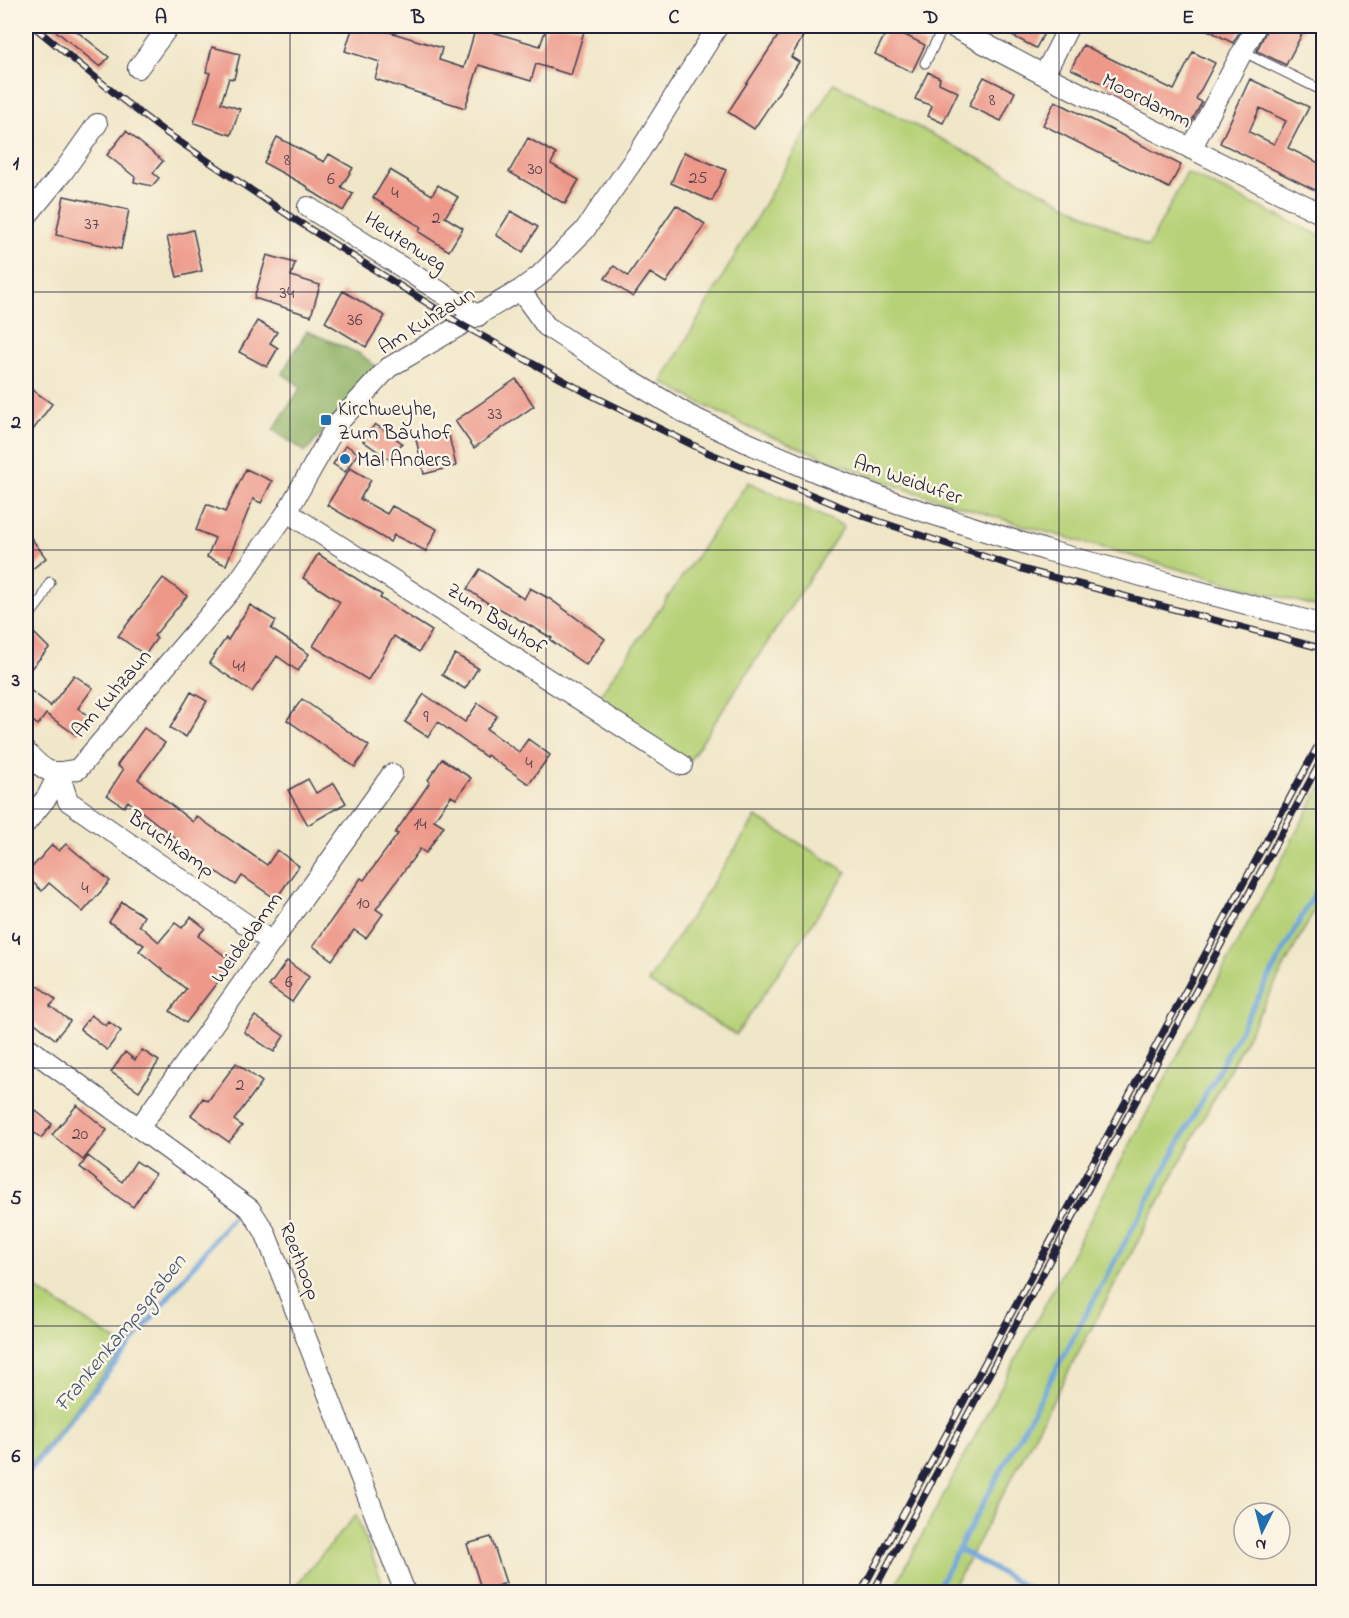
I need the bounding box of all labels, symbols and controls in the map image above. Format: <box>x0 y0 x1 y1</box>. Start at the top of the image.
text: A <box>155 4 167 33</box>
text: B <box>410 4 425 33</box>
text: C <box>669 4 680 33</box>
text: D <box>923 4 938 33</box>
text: E <box>1182 4 1194 33</box>
street label: Moordamm <box>1096 66 1196 137</box>
house number: 8 <box>989 88 996 114</box>
house number: 8 <box>284 148 291 174</box>
text: 1 <box>13 150 20 179</box>
house number: 30 <box>527 157 543 183</box>
house number: 25 <box>688 166 708 192</box>
house number: 6 <box>327 167 335 193</box>
house number: 4 <box>391 181 399 207</box>
street label: Heutenweg <box>357 205 452 282</box>
house number: 2 <box>432 206 441 232</box>
house number: 37 <box>85 212 100 238</box>
street label: Am Kuhzaun <box>373 280 481 363</box>
house number: 34 <box>280 281 295 307</box>
house number: 36 <box>347 308 363 334</box>
place label: Kirchweyhe, Zum Bauhof <box>338 395 452 449</box>
house number: 33 <box>488 402 502 428</box>
text: 2 <box>10 409 21 438</box>
marker: Kirchweyhe, Zum Bauhof <box>319 413 333 427</box>
place label: Mal Anders <box>357 446 452 476</box>
street label: Am Weidufer <box>849 448 966 514</box>
marker: Mal Anders <box>338 452 352 466</box>
street label: Zum Bauhof <box>440 576 552 663</box>
street label: Am Kuhzaun <box>65 643 160 745</box>
house number: 41 <box>232 654 246 680</box>
text: 3 <box>11 667 20 696</box>
house number: 9 <box>423 705 429 731</box>
house number: 4 <box>525 751 533 777</box>
street label: Bruchkamp <box>120 803 220 886</box>
house number: 14 <box>413 812 427 838</box>
house number: 4 <box>81 876 89 902</box>
street label: Weidedamm <box>204 886 291 990</box>
house number: 10 <box>356 891 370 917</box>
text: 4 <box>12 926 21 955</box>
house number: 6 <box>285 970 293 996</box>
house number: 2 <box>236 1073 245 1099</box>
house number: 20 <box>72 1122 89 1148</box>
text: 5 <box>10 1185 22 1214</box>
street label: Reethoop <box>270 1219 328 1305</box>
water label: Frankenkampsgraben <box>48 1247 196 1420</box>
text: 6 <box>12 1443 21 1472</box>
north arrow <box>1232 1501 1292 1561</box>
text: N <box>1254 1531 1267 1556</box>

